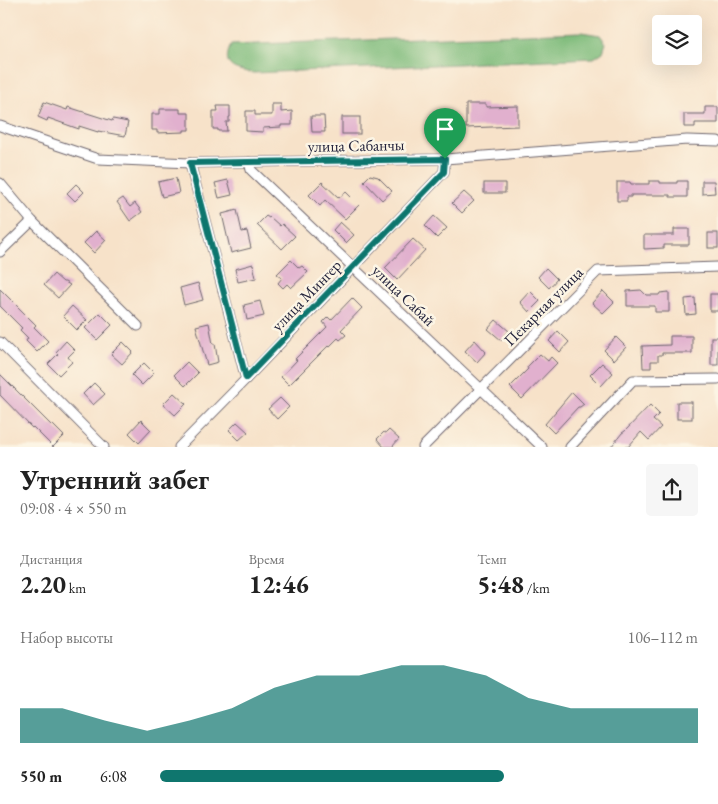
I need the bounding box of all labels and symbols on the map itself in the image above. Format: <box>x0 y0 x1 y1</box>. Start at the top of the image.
pin <box>424 108 466 159</box>
street label: улица Сабанчы <box>307 134 405 157</box>
street label: улица Мингер <box>267 255 346 336</box>
street label: улица Сабай <box>368 260 440 331</box>
street label: Пекарная улица <box>499 262 588 351</box>

